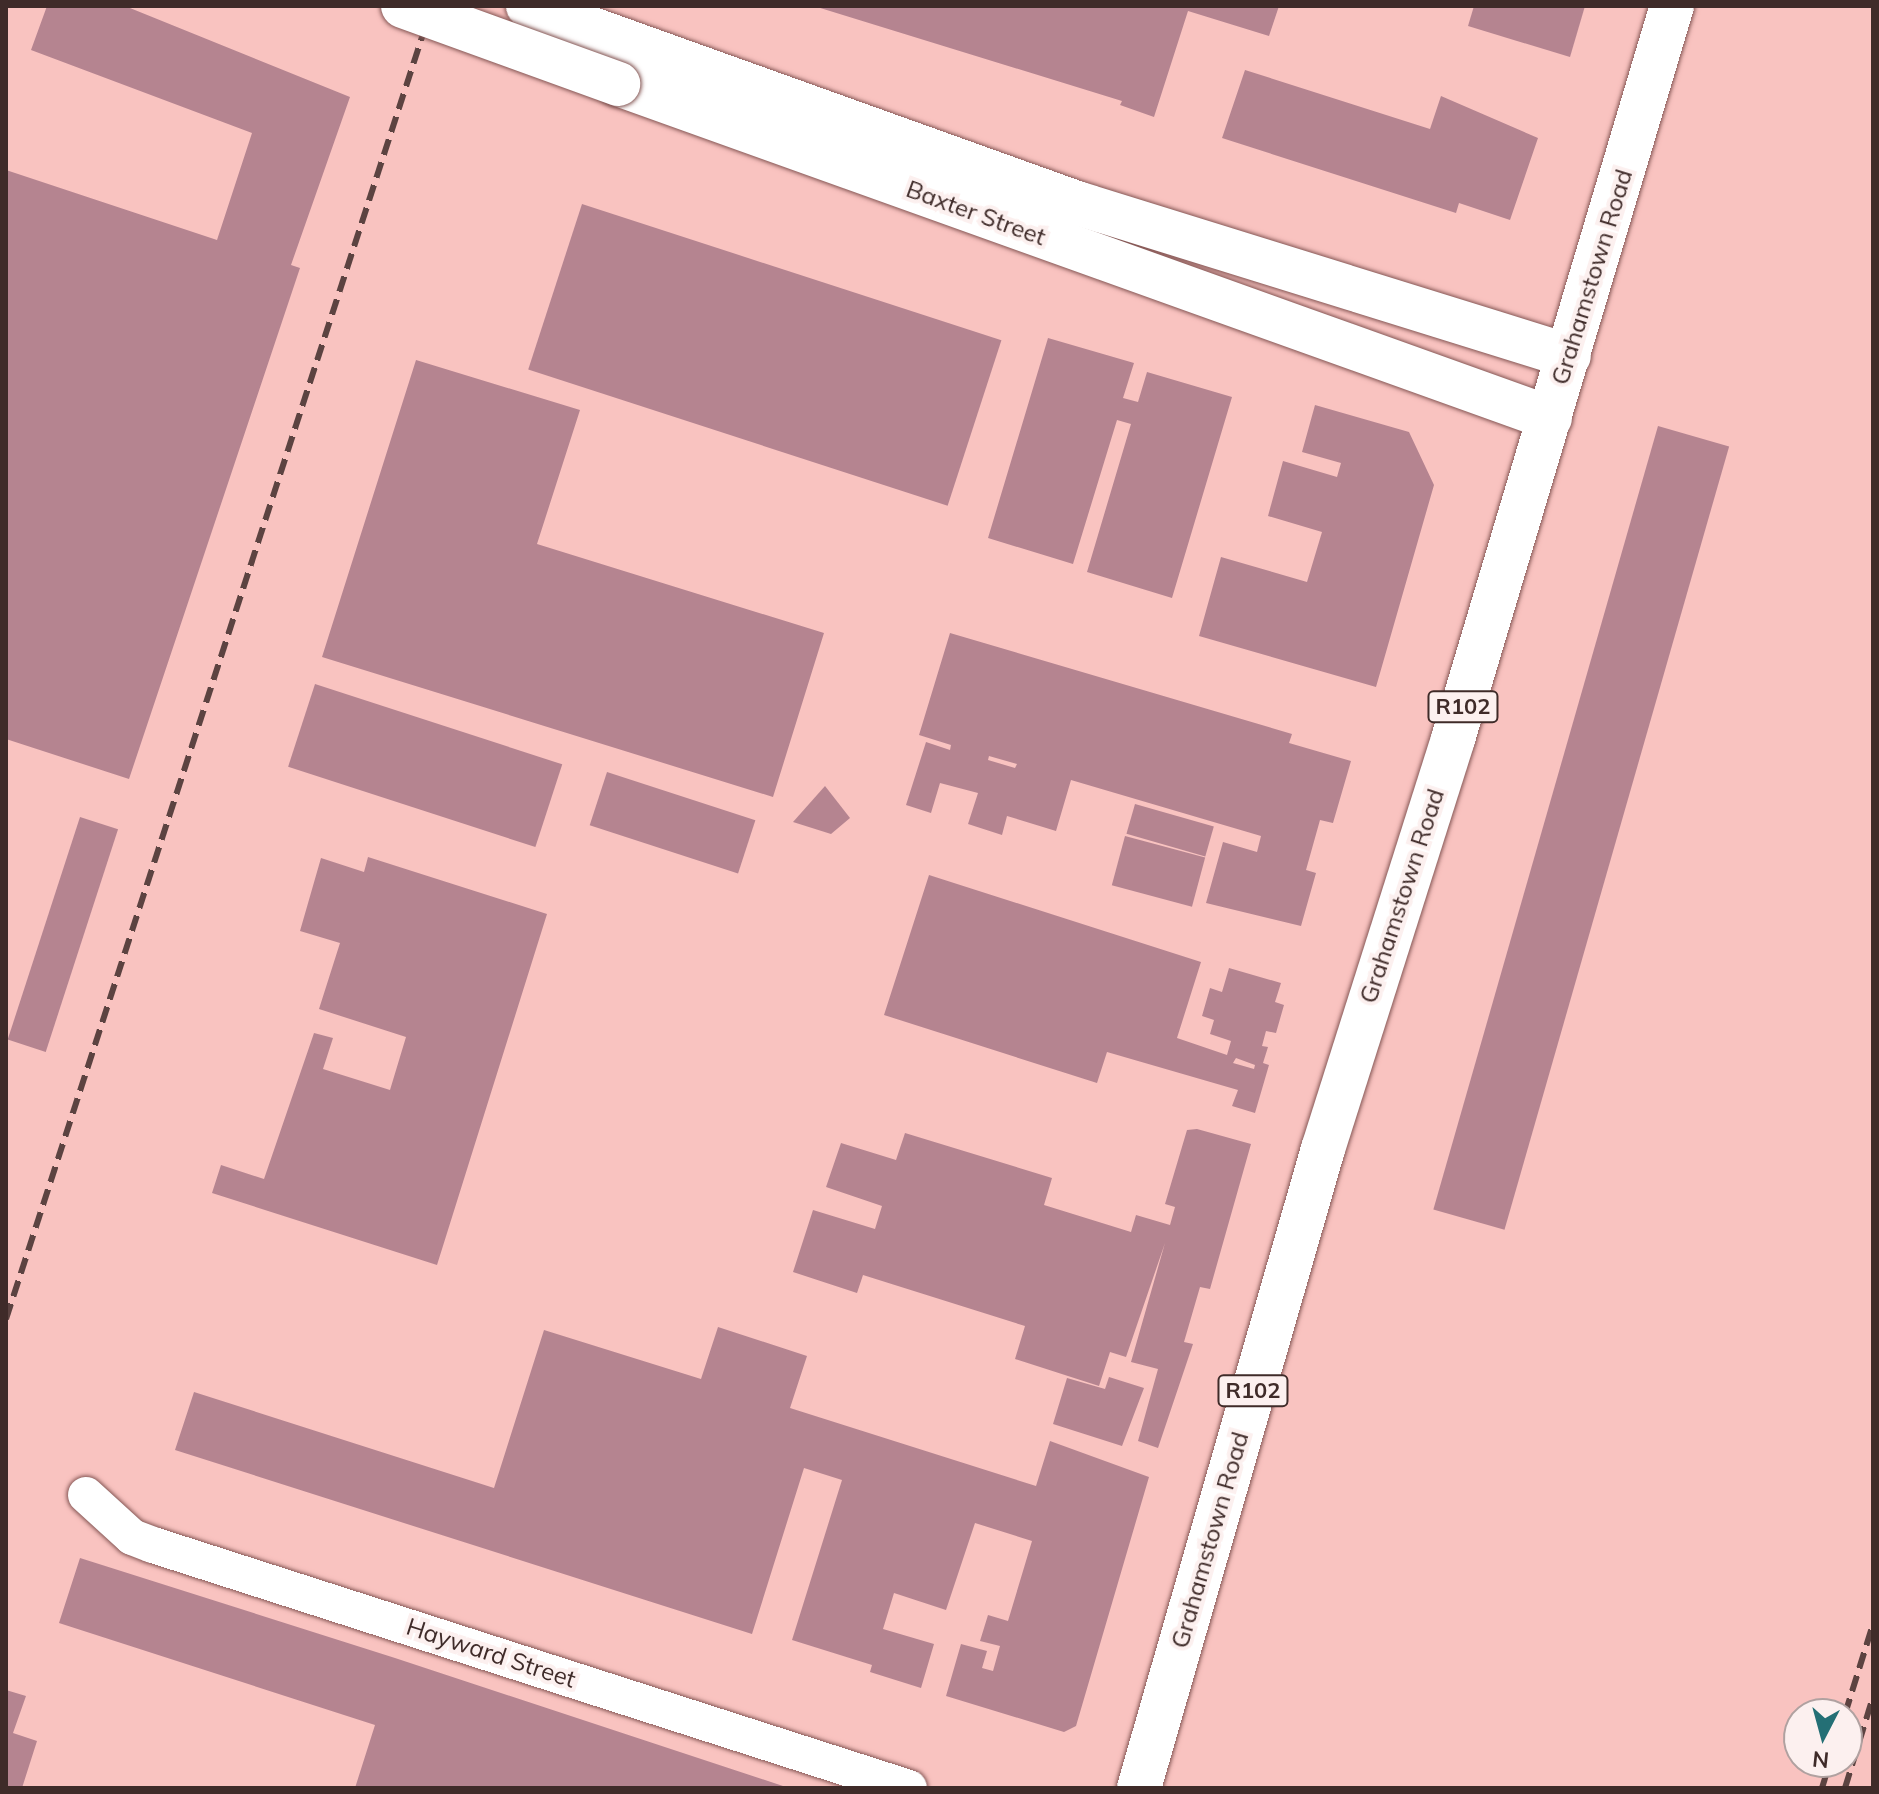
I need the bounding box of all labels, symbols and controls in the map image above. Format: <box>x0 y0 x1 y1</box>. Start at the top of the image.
street label: Grahamstown Road <box>1546 166 1638 388</box>
street label: Baxter Street <box>902 174 1050 252</box>
road number: R102 <box>1427 689 1499 725</box>
street label: Grahamstown Road <box>1354 785 1450 1007</box>
road number: R102 <box>1217 1373 1289 1409</box>
street label: Grahamstown Road <box>1165 1429 1255 1651</box>
street label: Hayward Street <box>403 1612 579 1694</box>
north arrow <box>1783 1698 1863 1778</box>
text: N <box>1811 1745 1830 1775</box>

